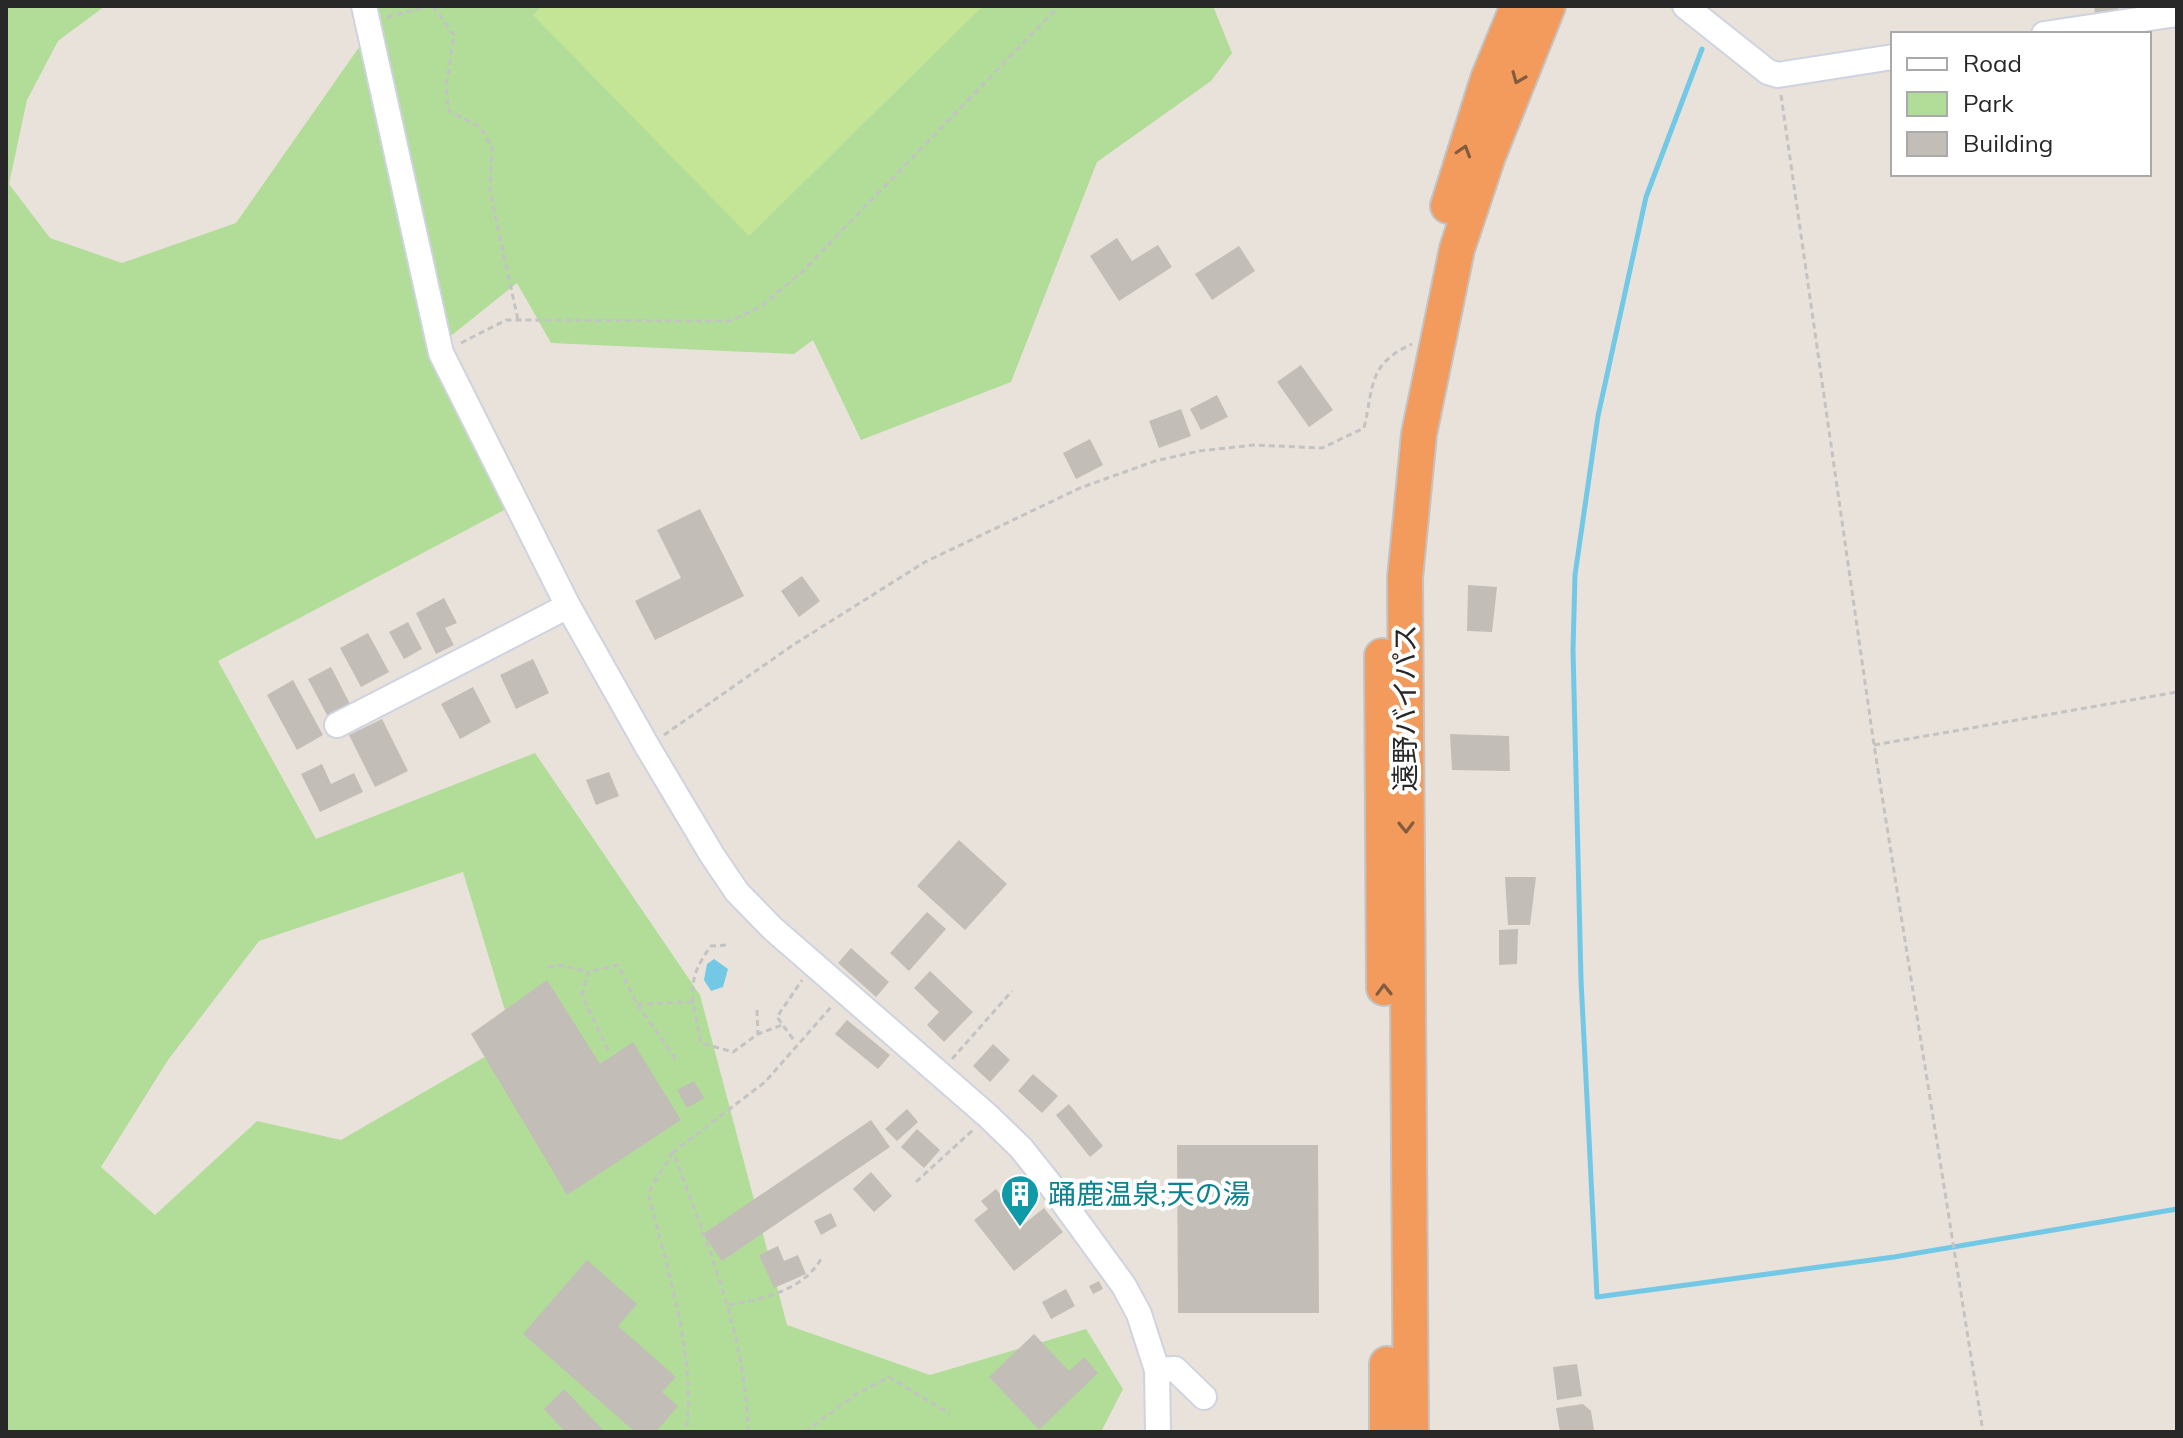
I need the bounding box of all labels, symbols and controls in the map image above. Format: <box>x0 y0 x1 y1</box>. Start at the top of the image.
legend <box>1891 32 2151 176</box>
text: Road <box>1963 48 2022 78</box>
one-way arrow <box>1512 70 1528 84</box>
text: Park <box>1963 88 2014 118</box>
text: Building <box>1963 128 2053 158</box>
one-way arrow <box>1455 144 1471 158</box>
street label: 遠野バイパス <box>1387 624 1422 792</box>
one-way arrow <box>1397 821 1415 834</box>
one-way arrow <box>1375 983 1393 996</box>
building icon: 踊鹿温泉;天の湯 <box>999 1173 1041 1228</box>
place label: 踊鹿温泉;天の湯 <box>1048 1176 1250 1211</box>

